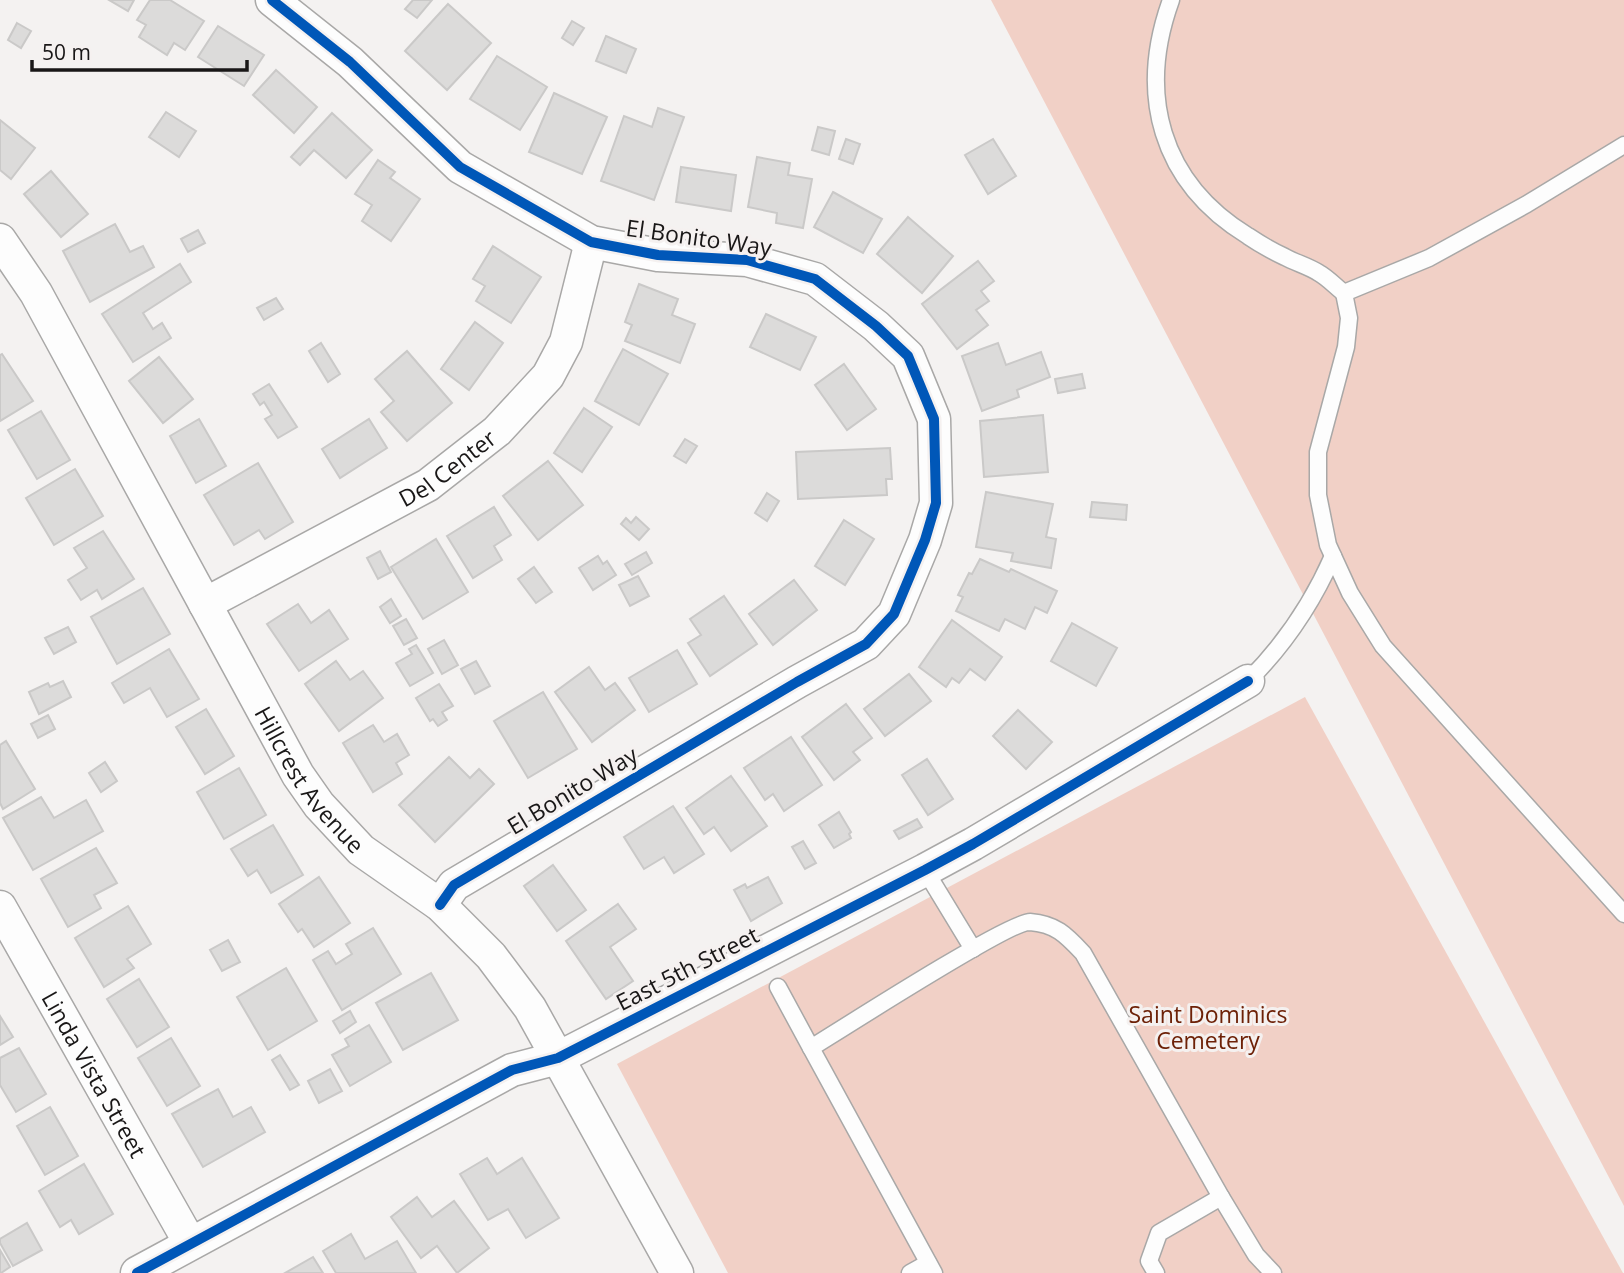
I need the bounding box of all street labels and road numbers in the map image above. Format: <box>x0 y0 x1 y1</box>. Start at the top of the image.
street label: El Bonito Way <box>624 211 774 263</box>
street label: Del Center <box>393 422 503 514</box>
street label: Hillcrest Avenue <box>248 700 372 860</box>
street label: El Bonito Way <box>501 738 644 841</box>
street label: East 5th Street <box>610 918 764 1018</box>
street label: Linda Vista Street <box>35 985 154 1163</box>

